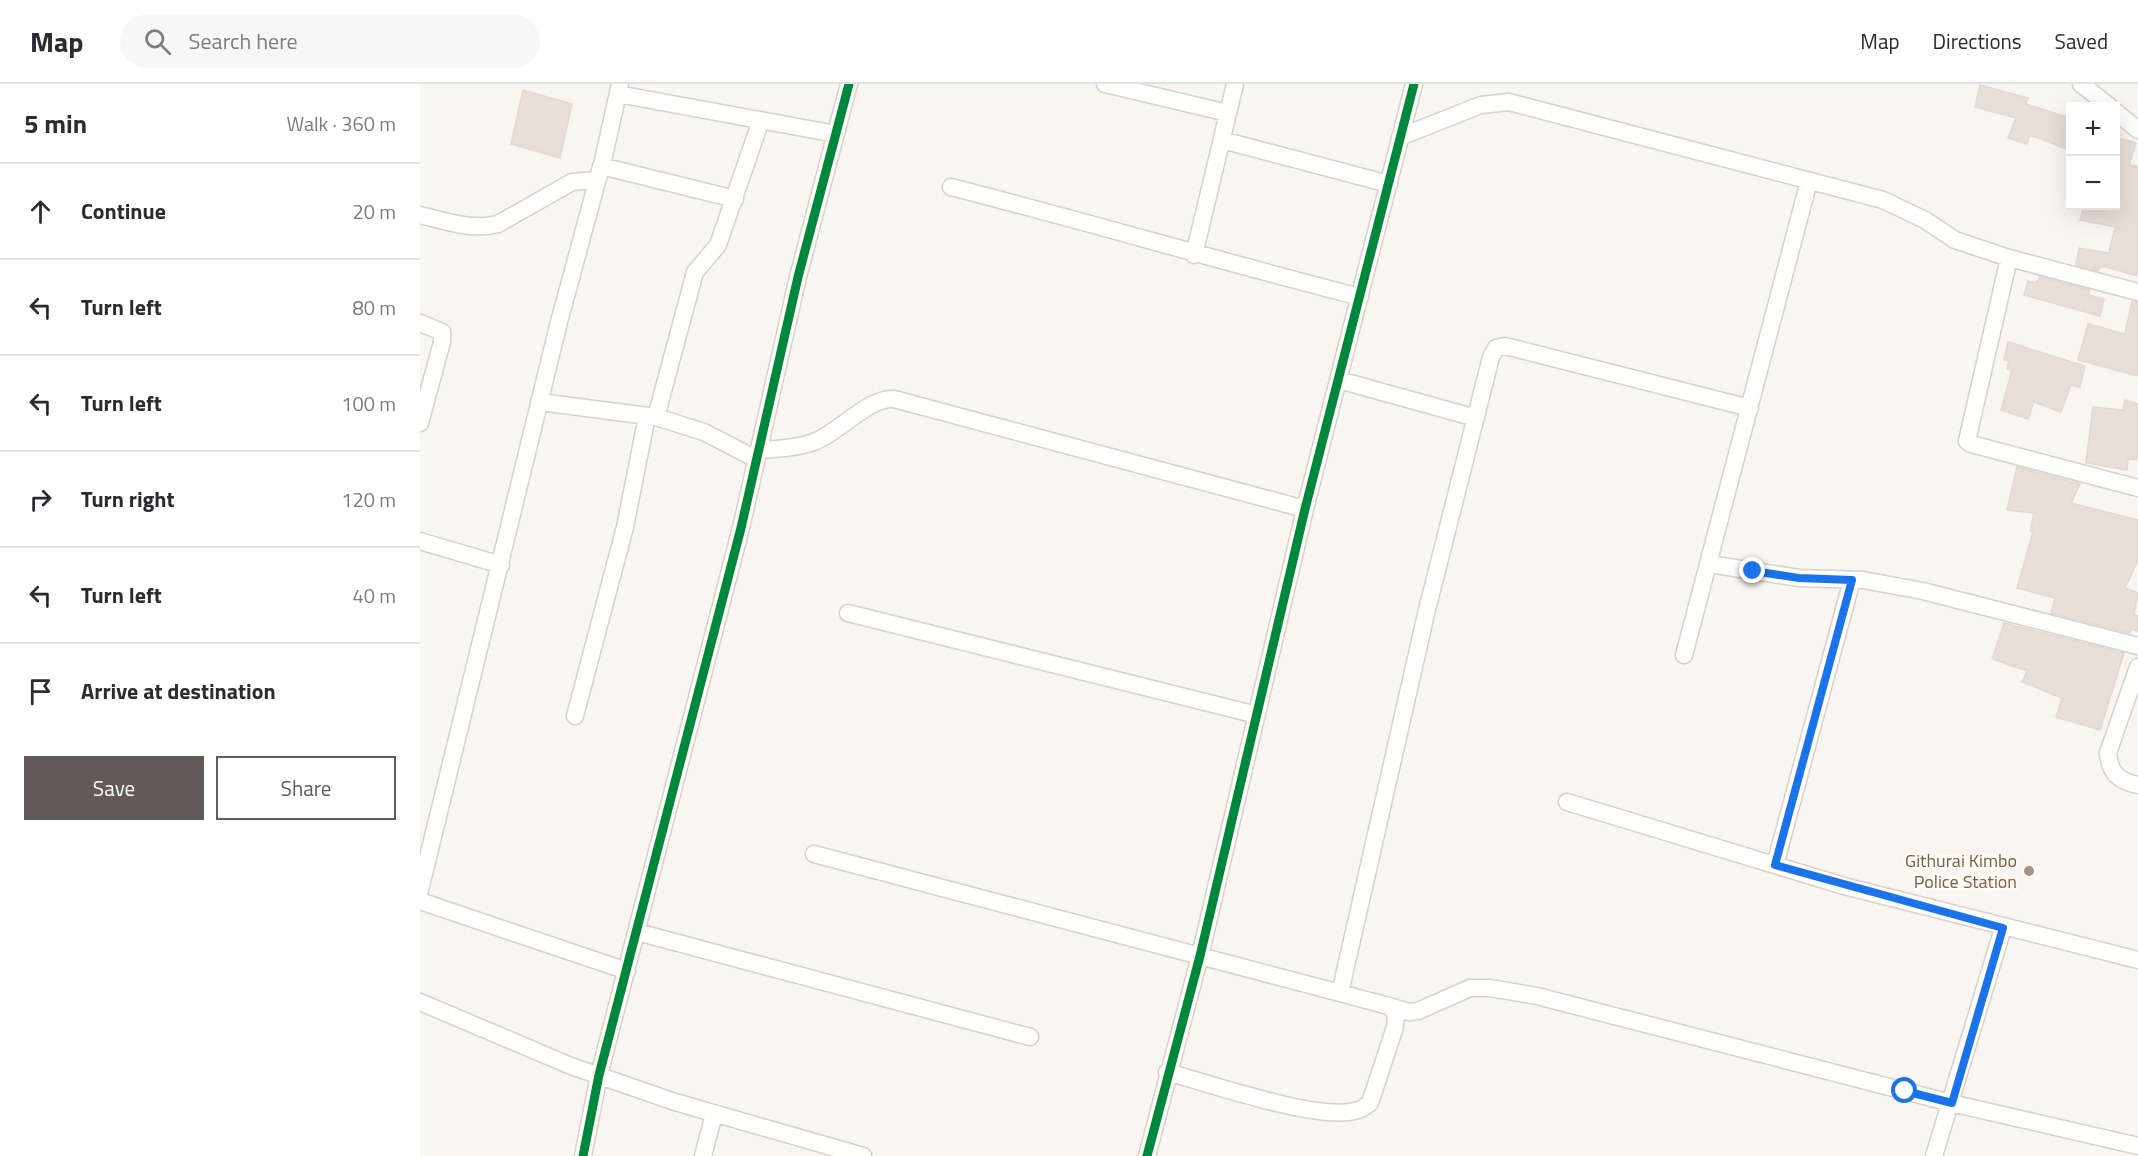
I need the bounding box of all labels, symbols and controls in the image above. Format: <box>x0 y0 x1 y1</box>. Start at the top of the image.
search box <box>120 14 540 68</box>
text: Map <box>30 20 84 63</box>
text: Search here <box>189 24 298 58</box>
icon: search <box>141 25 174 58</box>
text: Map <box>1860 25 1900 57</box>
text: Directions <box>1933 25 2022 57</box>
text: Saved <box>2055 25 2108 57</box>
map controls <box>2066 102 2120 210</box>
button: + <box>2066 102 2120 156</box>
text: 5 min <box>24 104 87 143</box>
text: Walk · 360 m <box>287 108 396 139</box>
button: − <box>2066 156 2120 210</box>
text: Continue <box>81 194 166 228</box>
icon: ahead <box>24 195 57 228</box>
text: 20 m <box>352 196 396 227</box>
text: Turn left <box>81 290 162 324</box>
icon: left <box>24 291 57 324</box>
text: 80 m <box>352 292 396 323</box>
text: Turn left <box>81 386 162 420</box>
icon: left <box>24 387 57 420</box>
text: 100 m <box>341 388 396 419</box>
text: Turn right <box>81 482 175 516</box>
icon: right <box>24 483 57 516</box>
text: 120 m <box>341 484 396 515</box>
route end <box>1739 557 1765 583</box>
text: Turn left <box>81 578 162 612</box>
icon: left <box>24 579 57 612</box>
text: 40 m <box>352 580 396 611</box>
text: Arrive at destination <box>81 674 276 708</box>
icon: arrive <box>24 675 57 708</box>
button: Save <box>24 756 204 820</box>
button: Share <box>216 756 396 820</box>
place label: Githurai Kimbo Police Station <box>1905 847 2017 895</box>
marker: Githurai Kimbo Police Station <box>2022 864 2036 878</box>
route start <box>1891 1077 1917 1103</box>

